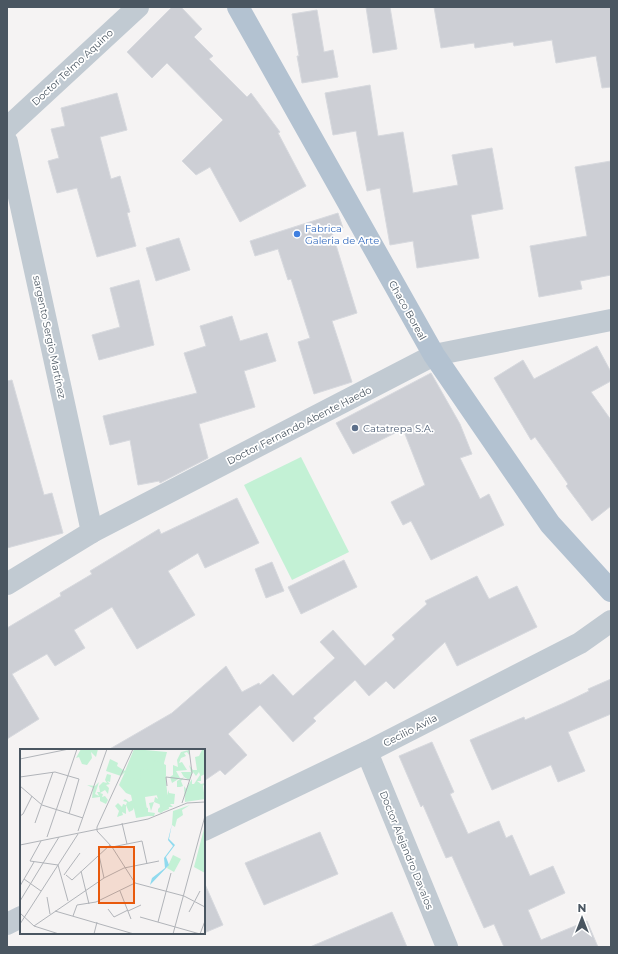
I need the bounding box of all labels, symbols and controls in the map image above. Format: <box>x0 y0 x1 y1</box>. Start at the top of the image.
street label: Doctor Telmo Aquino <box>29 26 116 109</box>
place label: Fabrica Galeria de Arte <box>305 222 379 247</box>
marker: Fabrica Galeria de Arte <box>292 229 302 239</box>
street label: sargento Sergio Martínez <box>30 274 69 400</box>
street label: Chaco Boreal <box>386 278 429 342</box>
street label: Doctor Fernando Abente Haedo <box>225 383 374 468</box>
place label: Catatrepa S.A. <box>363 422 433 435</box>
marker: Catatrepa S.A. <box>350 423 360 433</box>
street label: Cecilio Avila <box>381 711 439 750</box>
inset map <box>20 749 205 934</box>
street label: Doctor Alejandro Davalos <box>377 789 436 912</box>
north arrow <box>562 898 602 938</box>
text: N <box>578 901 586 915</box>

